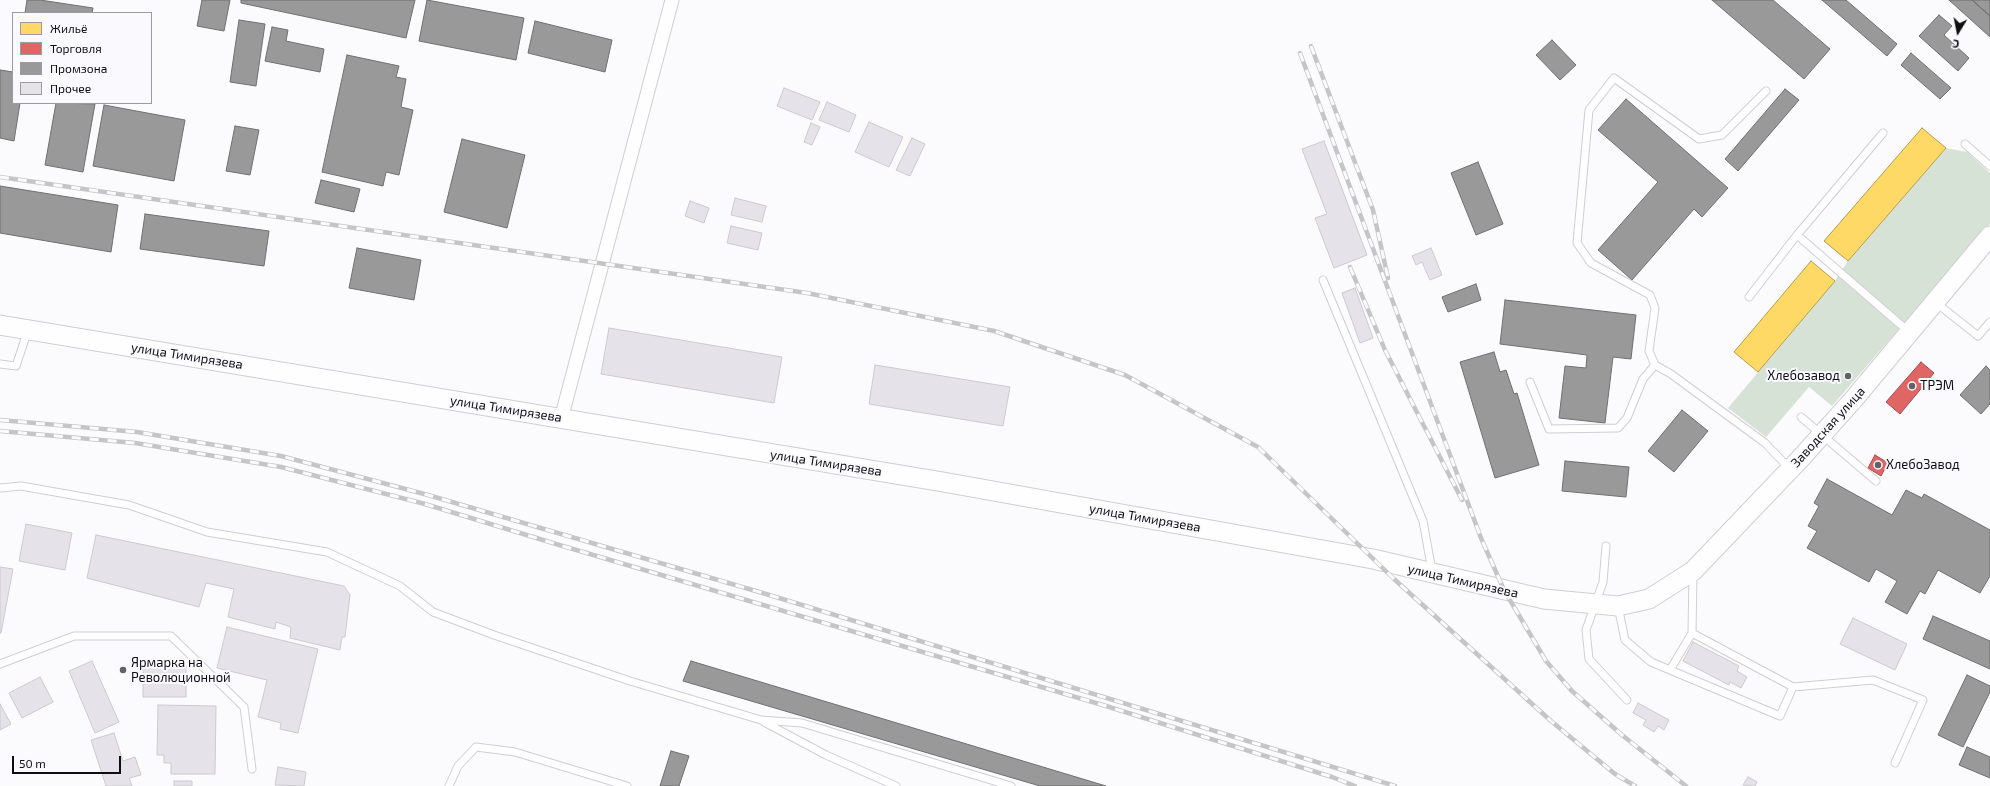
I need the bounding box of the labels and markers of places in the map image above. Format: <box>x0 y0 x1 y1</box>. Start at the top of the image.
place label: Хлебозавод <box>1767 368 1840 384</box>
marker: Хлебозавод <box>1843 371 1853 381</box>
place label: ТРЭМ <box>1920 378 1954 394</box>
marker: ТРЭМ <box>1907 381 1917 391</box>
place label: ХлебоЗавод <box>1886 457 1960 473</box>
marker: ХлебоЗавод <box>1873 460 1883 470</box>
place label: Ярмарка на Революционной <box>131 655 231 686</box>
marker: Ярмарка на Революционной <box>118 665 128 675</box>

